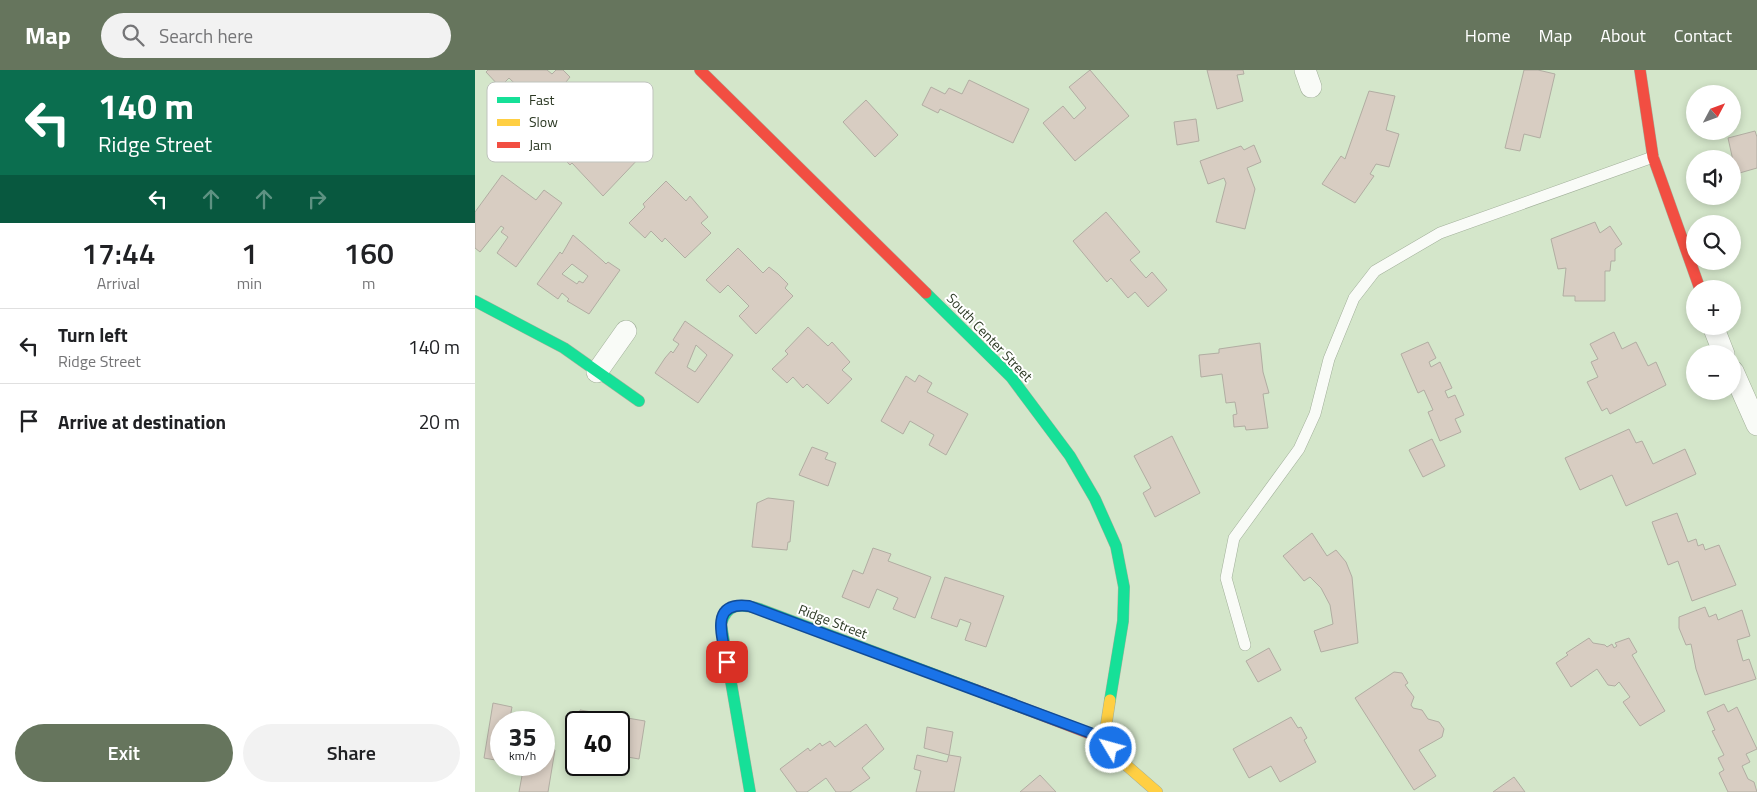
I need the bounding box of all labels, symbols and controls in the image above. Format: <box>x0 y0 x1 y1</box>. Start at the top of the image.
search box <box>101 13 451 58</box>
text: Map <box>25 17 71 53</box>
icon: search <box>119 21 147 49</box>
text: Search here <box>159 21 253 50</box>
text: Home <box>1465 22 1511 49</box>
text: Map <box>1539 22 1572 49</box>
text: About <box>1600 22 1646 49</box>
text: Contact <box>1674 22 1732 49</box>
text: 140 m <box>98 79 194 133</box>
legend <box>487 82 653 162</box>
north arrow <box>1686 85 1741 140</box>
map controls <box>1686 85 1741 400</box>
text: Fast <box>529 89 554 110</box>
icon: left <box>15 90 80 155</box>
text: Slow <box>529 111 558 132</box>
text: Ridge Street <box>98 127 212 161</box>
text: Jam <box>529 134 552 155</box>
button: sound <box>1686 150 1741 205</box>
icon: left <box>144 185 172 213</box>
icon: ahead <box>197 185 225 213</box>
icon: ahead <box>250 185 278 213</box>
icon: right <box>303 185 331 213</box>
button: search <box>1686 215 1741 270</box>
text: 17:44 <box>81 230 156 276</box>
text: 1 <box>241 230 258 276</box>
text: 160 <box>343 230 394 276</box>
text: Arrival <box>97 271 140 295</box>
text: min <box>237 271 262 295</box>
text: m <box>362 271 375 295</box>
button: + <box>1686 280 1741 335</box>
street label: South Center Street <box>942 288 1038 386</box>
text: Turn left <box>58 320 128 349</box>
icon: left <box>15 332 43 360</box>
text: 140 m <box>408 332 460 361</box>
button: − <box>1686 345 1741 400</box>
text: Ridge Street <box>58 349 141 373</box>
icon: arrive <box>15 407 43 435</box>
text: Arrive at destination <box>58 407 226 436</box>
text: 20 m <box>419 407 460 436</box>
street label: Ridge Street <box>795 598 871 644</box>
pin <box>706 641 748 683</box>
icon: arrive <box>713 648 741 676</box>
speed limit sign: 40 <box>565 711 630 776</box>
text: 35 <box>508 718 537 756</box>
position arrow <box>1084 721 1136 773</box>
button: Exit <box>15 724 233 782</box>
button: Share <box>243 724 460 782</box>
text: km/h <box>509 746 536 765</box>

